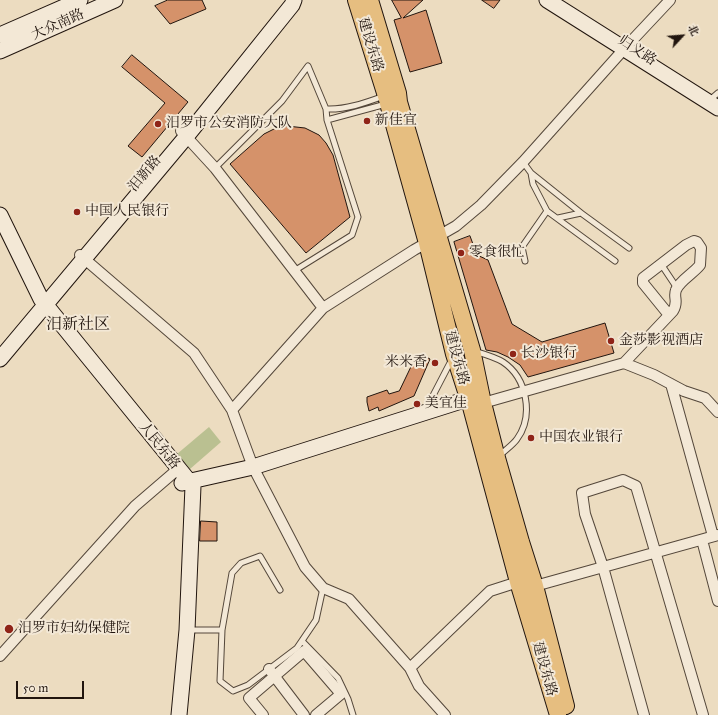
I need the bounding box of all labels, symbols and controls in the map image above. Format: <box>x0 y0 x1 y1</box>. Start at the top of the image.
street label: 大众南路 <box>29 6 87 44</box>
street label: 建设东路 <box>354 16 386 74</box>
north arrow <box>662 16 702 56</box>
text: 北 <box>685 23 701 38</box>
street label: 归义路 <box>615 33 659 69</box>
place label: 新佳宜 <box>375 113 417 129</box>
place label: 汨罗市公安消防大队 <box>166 116 292 132</box>
marker: 新佳宜 <box>362 116 372 126</box>
marker: 汨罗市公安消防大队 <box>153 119 163 129</box>
street label: 汨新路 <box>125 153 165 195</box>
place label: 中国人民银行 <box>85 204 169 220</box>
marker: 中国人民银行 <box>72 207 82 217</box>
place label: 零食很忙 <box>469 245 525 261</box>
marker: 零食很忙 <box>456 248 466 258</box>
district label: 汨新社区 <box>46 315 110 335</box>
street label: 建设东路 <box>440 329 472 387</box>
place label: 金莎影视酒店 <box>619 333 703 349</box>
marker: 金莎影视酒店 <box>606 336 616 346</box>
place label: 长沙银行 <box>521 346 577 362</box>
marker: 长沙银行 <box>508 349 518 359</box>
place label: 米米香 <box>385 355 427 371</box>
marker: 米米香 <box>430 358 440 368</box>
place label: 美宜佳 <box>425 396 467 412</box>
marker: 美宜佳 <box>412 399 422 409</box>
street label: 人民东路 <box>135 419 183 473</box>
place label: 中国农业银行 <box>539 430 623 446</box>
marker: 中国农业银行 <box>526 433 536 443</box>
place label: 汨罗市妇幼保健院 <box>18 621 130 637</box>
marker: 汨罗市妇幼保健院 <box>3 623 15 635</box>
street label: 建设东路 <box>528 640 560 698</box>
scale bar <box>18 673 86 699</box>
text: 50 m <box>23 681 48 695</box>

